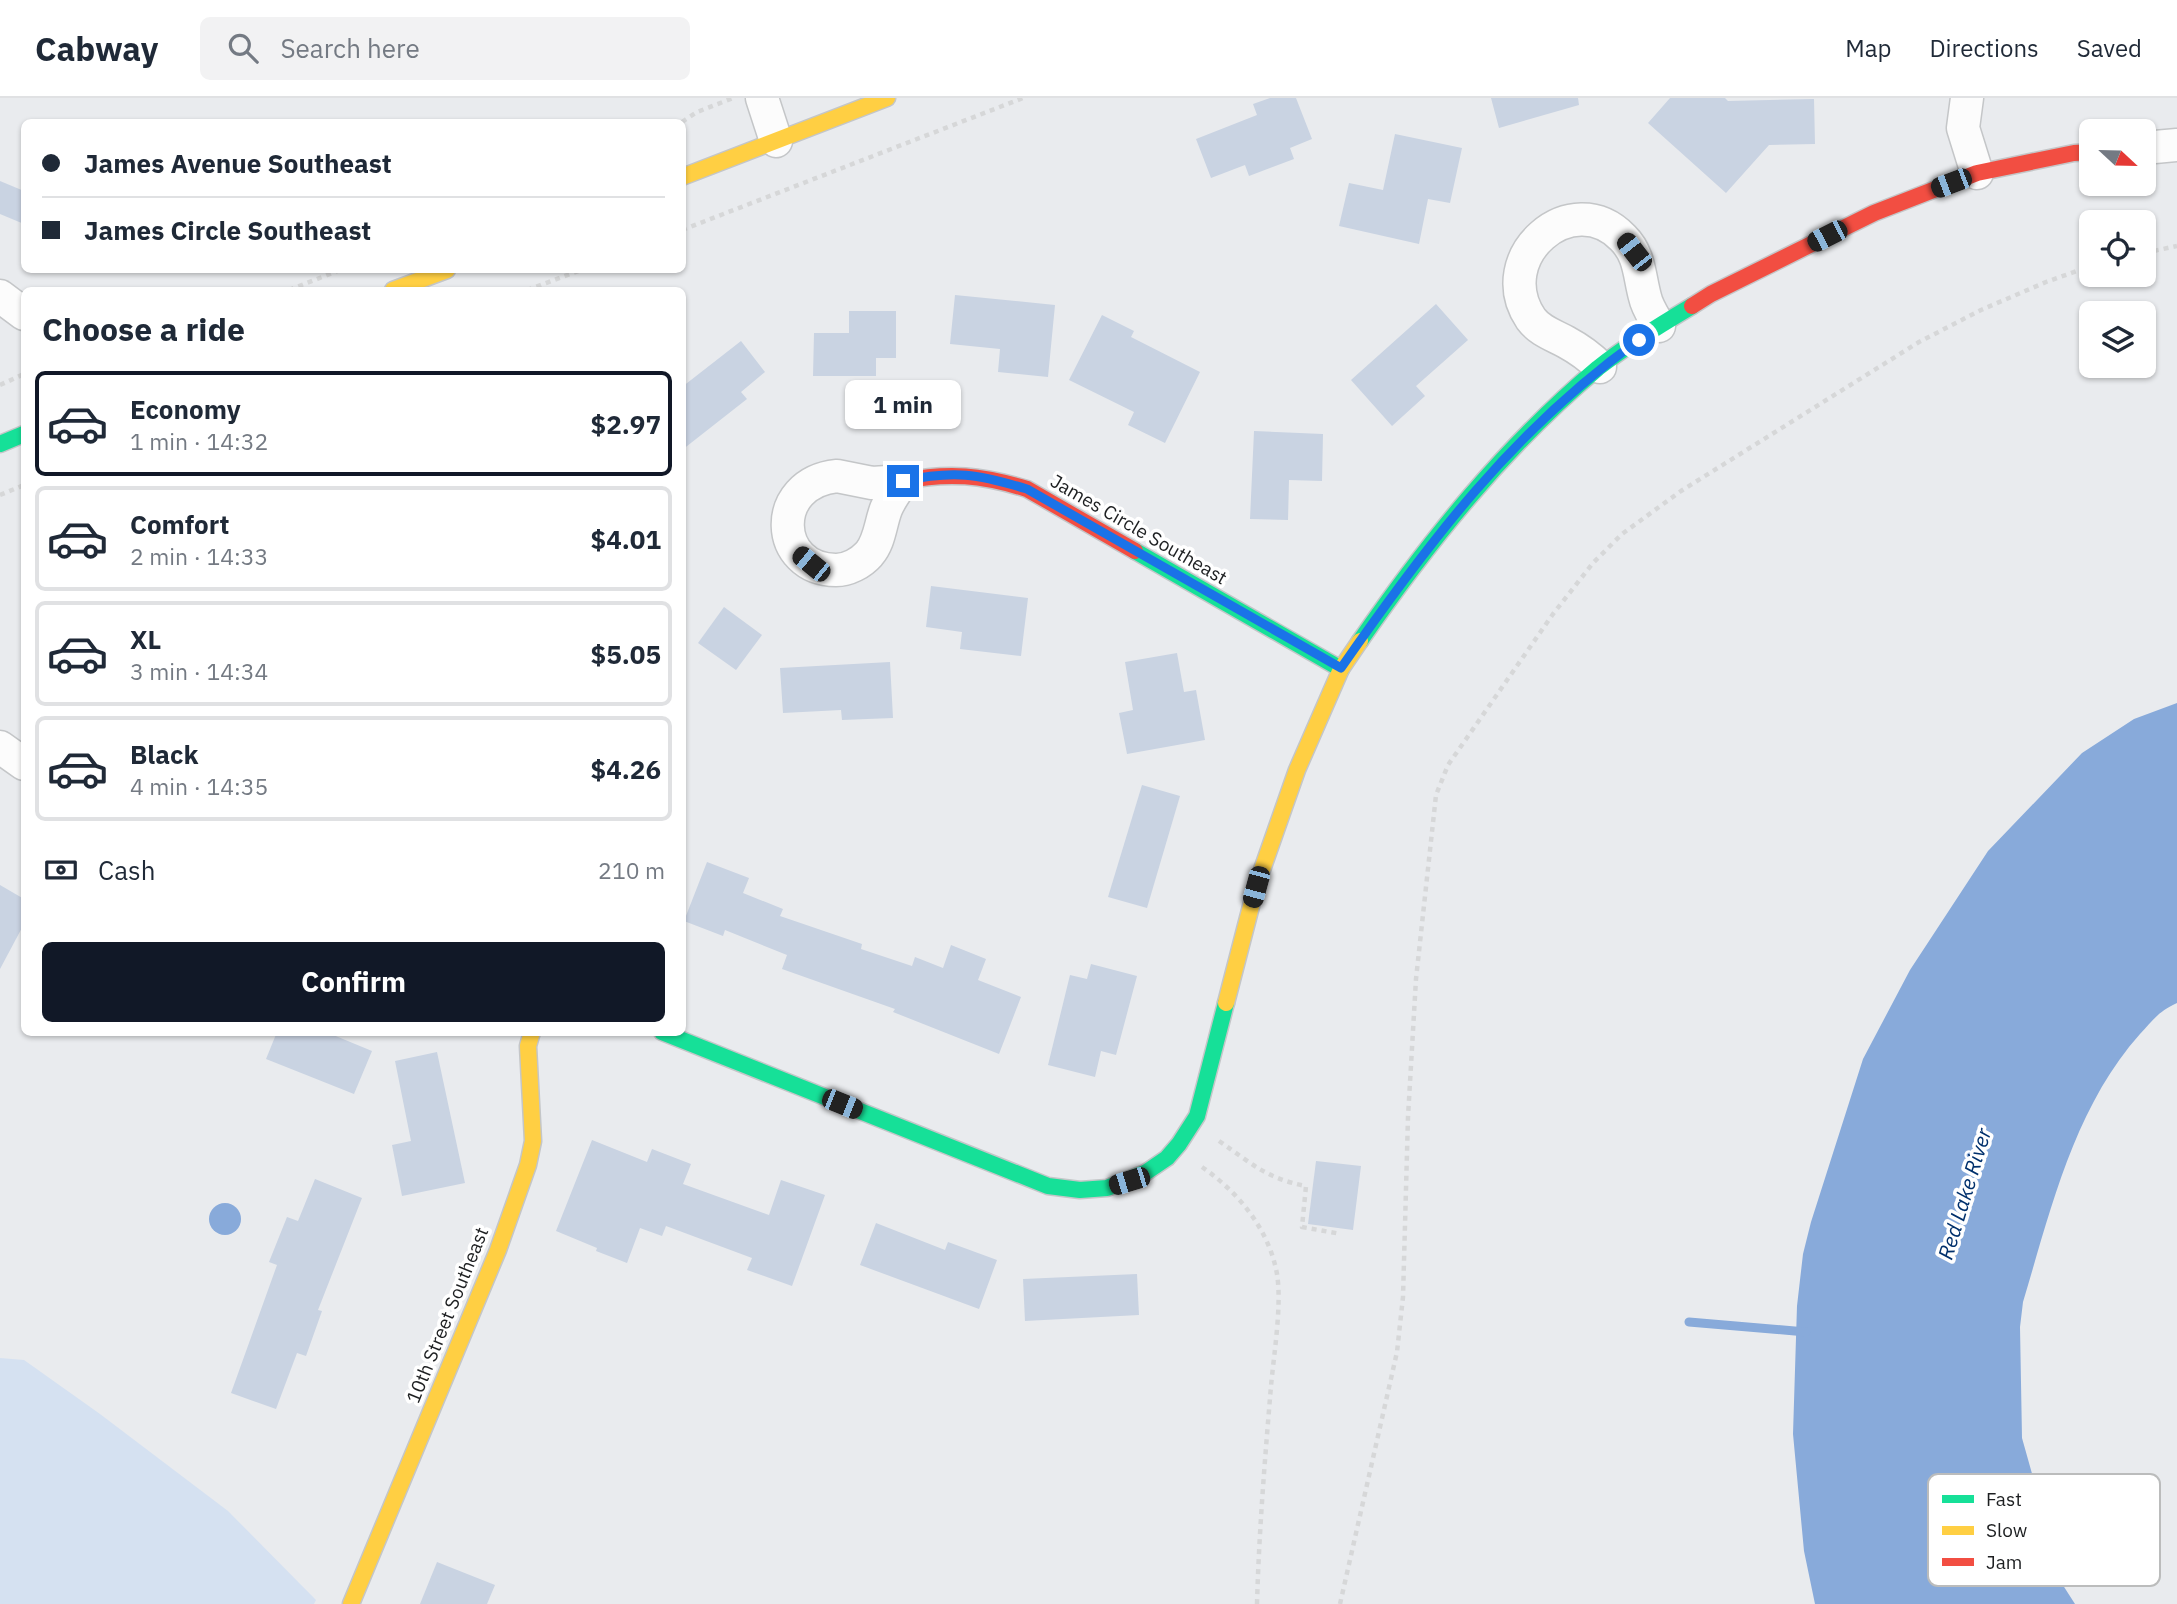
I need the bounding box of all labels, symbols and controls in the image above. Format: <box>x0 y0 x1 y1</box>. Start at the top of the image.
search box <box>200 17 690 80</box>
text: Cabway <box>35 27 158 70</box>
icon: search <box>224 29 262 67</box>
text: Search here <box>280 31 420 65</box>
text: Map <box>1845 32 1891 64</box>
text: Directions <box>1929 32 2039 64</box>
text: Saved <box>2077 32 2142 64</box>
north arrow <box>2079 119 2156 196</box>
map controls <box>2079 119 2156 378</box>
text: James Avenue Southeast <box>84 146 392 180</box>
car <box>1928 166 1975 200</box>
button: locate <box>2079 210 2156 287</box>
text: James Circle Southeast <box>84 213 371 247</box>
car <box>1804 217 1851 255</box>
car <box>1613 229 1656 275</box>
button: layers <box>2079 301 2156 378</box>
text: Choose a ride <box>42 308 245 350</box>
route start <box>1623 324 1655 356</box>
callout: 1 min <box>845 380 961 428</box>
text: 1 min <box>873 389 933 419</box>
icon: car <box>46 392 109 455</box>
text: Economy <box>130 392 241 426</box>
text: $2.97 <box>591 407 661 441</box>
text: 1 min · 14:32 <box>130 426 268 456</box>
route end <box>887 465 919 497</box>
street label: James Circle Southeast <box>1046 469 1232 589</box>
icon: car <box>46 507 109 570</box>
text: Comfort <box>130 507 229 541</box>
text: $4.01 <box>591 522 661 556</box>
text: 2 min · 14:33 <box>130 541 268 571</box>
car <box>789 543 834 585</box>
icon: car <box>46 622 109 685</box>
text: XL <box>130 622 161 656</box>
text: $5.05 <box>591 637 661 671</box>
text: 3 min · 14:34 <box>130 656 268 686</box>
icon: car <box>46 737 109 800</box>
text: Black <box>130 737 198 771</box>
text: $4.26 <box>591 752 661 786</box>
text: 4 min · 14:35 <box>130 771 268 801</box>
icon: cash <box>42 851 80 889</box>
text: Cash <box>98 853 155 887</box>
text: 210 m <box>598 855 665 885</box>
car <box>1241 864 1272 910</box>
button: Confirm <box>42 942 665 1022</box>
car <box>819 1086 866 1122</box>
water label: Red Lake River <box>1931 1123 1998 1263</box>
car <box>1106 1165 1153 1197</box>
street label: 10th Street Southeast <box>401 1224 493 1406</box>
legend <box>1928 1474 2160 1586</box>
text: Fast <box>1986 1487 2022 1511</box>
text: Slow <box>1986 1518 2027 1542</box>
text: Jam <box>1986 1550 2022 1574</box>

